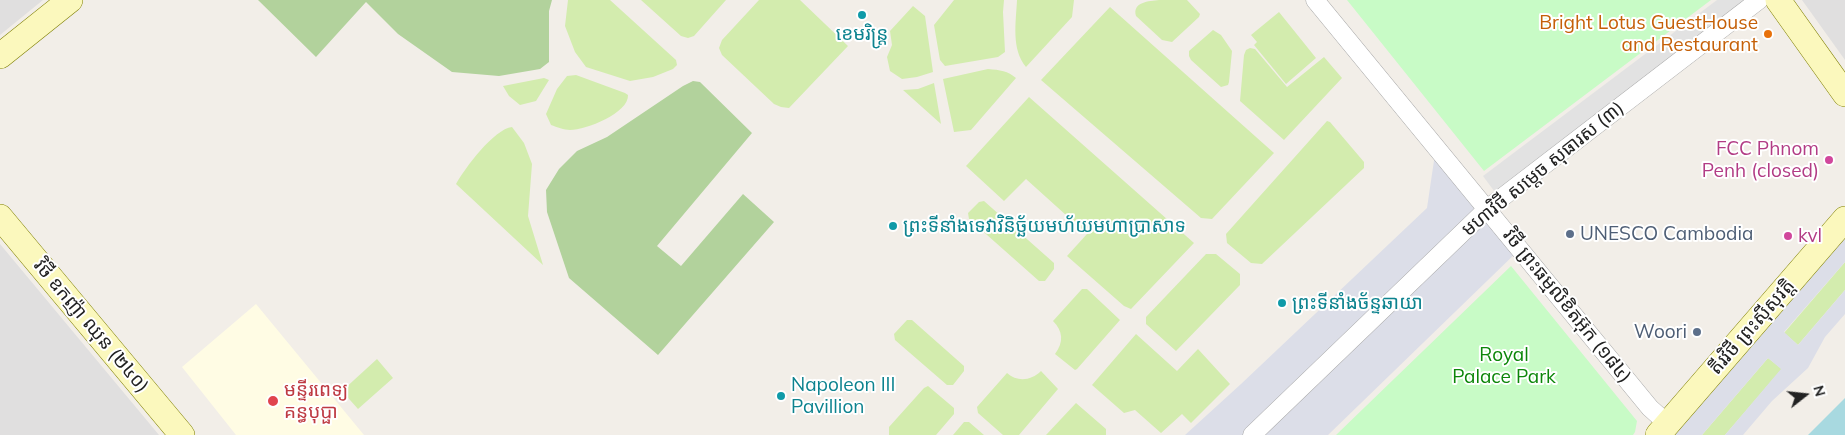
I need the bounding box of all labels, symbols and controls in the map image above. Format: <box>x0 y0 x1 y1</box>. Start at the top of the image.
marker: ខេមរិន្រ្ត <box>856 9 868 21</box>
place label: Bright Lotus GuestHouse and Restaurant <box>1539 12 1758 56</box>
place label: ខេមរិន្រ្ត <box>836 23 888 45</box>
marker: Bright Lotus GuestHouse and Restaurant <box>1762 28 1774 40</box>
street label: មហាវិថី សម្តេច សុធារស (៣) <box>1457 97 1629 241</box>
place label: FCC Phnom Penh (closed) <box>1702 138 1819 182</box>
marker: FCC Phnom Penh (closed) <box>1823 154 1835 166</box>
place label: ព្រះទីនាំងទេវាវិនិច្ឆ័យមហ័យមហាប្រាសាទ <box>903 215 1186 237</box>
marker: ព្រះទីនាំងទេវាវិនិច្ឆ័យមហ័យមហាប្រាសាទ <box>887 220 899 232</box>
place label: UNESCO Cambodia <box>1580 223 1753 245</box>
street label: វិថី ព្រះធម្មលិខិតអ៊ុក (១៨៤) <box>1498 224 1636 388</box>
place label: kvl <box>1798 225 1822 247</box>
marker: UNESCO Cambodia <box>1564 228 1576 240</box>
marker: kvl <box>1782 230 1794 242</box>
street label: វិថី ឧកញ៉ា ឈុន (២៤០) <box>29 255 153 397</box>
street label: តីរវិថី ព្រះស៊ីសុវត្តិ <box>1704 275 1800 379</box>
place label: ព្រះទីនាំងច័ន្ទឆាយា <box>1292 292 1423 314</box>
marker: ព្រះទីនាំងច័ន្ទឆាយា <box>1276 297 1288 309</box>
place label: Woori <box>1634 321 1687 343</box>
marker: Woori <box>1691 326 1703 338</box>
park label: Royal Palace Park <box>1452 344 1556 388</box>
north arrow <box>1780 370 1830 420</box>
place label: Napoleon III Pavillion <box>791 374 895 418</box>
place label: មន្ទីរពេទ្យ គន្ធបុប្ផា <box>284 379 348 423</box>
text: N <box>1809 383 1830 398</box>
marker: Napoleon III Pavillion <box>775 390 787 402</box>
marker: មន្ទីរពេទ្យ គន្ធបុប្ផា <box>266 394 280 408</box>

